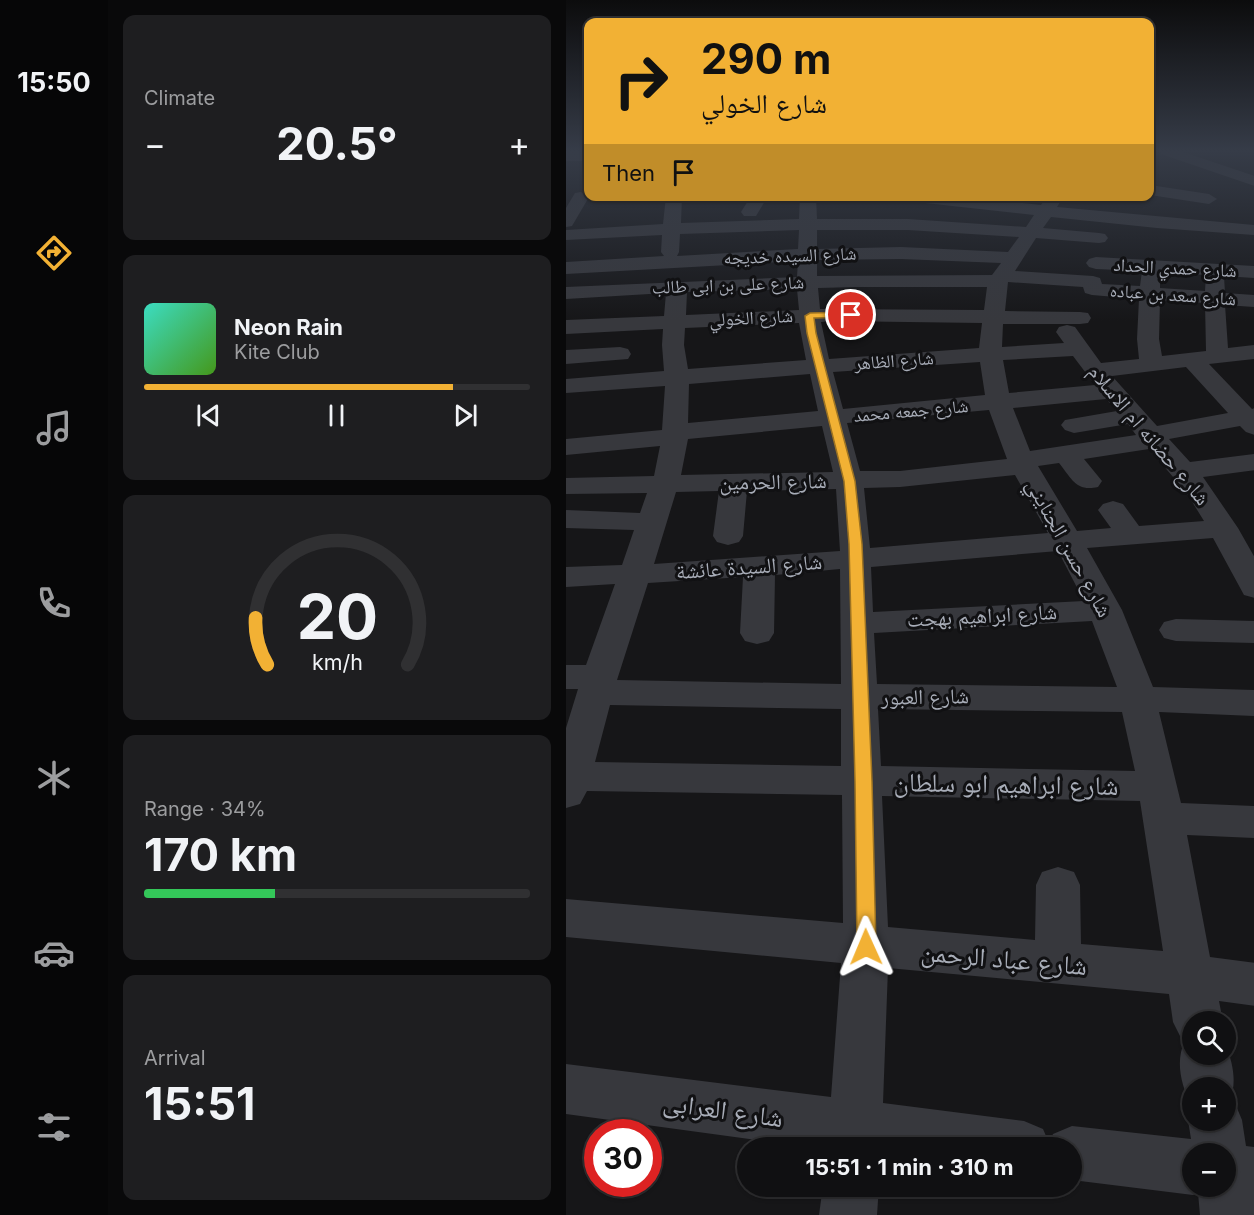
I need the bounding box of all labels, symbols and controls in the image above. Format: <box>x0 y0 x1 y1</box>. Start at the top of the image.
text: 290 m <box>701 33 831 84</box>
icon: right <box>602 42 680 120</box>
text: 15:50 <box>17 66 91 99</box>
text: Climate <box>144 86 215 110</box>
text: شارع الخولي <box>701 87 827 120</box>
text: 20.5° <box>276 116 398 171</box>
text: − <box>144 124 166 164</box>
text: + <box>508 124 530 164</box>
icon: arrive <box>667 156 700 189</box>
text: Then <box>602 160 655 186</box>
icon: directions <box>33 232 75 274</box>
street label: شارع السيده خديجه <box>723 243 857 269</box>
street label: شارع حمدي الحداد <box>1113 254 1237 286</box>
street label: شارع على بن ابى طالب <box>651 271 805 299</box>
street label: شارع سعد بن عباده <box>1109 280 1237 310</box>
pin <box>825 289 876 340</box>
icon: arrive <box>834 298 867 331</box>
street label: شارع الخولي <box>708 305 794 335</box>
text: Neon Rain <box>234 314 343 340</box>
text: Kite Club <box>234 340 320 364</box>
street label: شارع الظاهر <box>852 347 935 375</box>
street label: شارع حضانه ام الاسلام <box>1082 359 1216 511</box>
street label: شارع جمعه محمد <box>853 395 969 427</box>
icon: previous <box>192 399 225 432</box>
icon: pause <box>320 399 353 432</box>
icon: next <box>449 399 482 432</box>
icon: music <box>33 407 75 449</box>
street label: شارع الحرمين <box>719 468 827 496</box>
street label: شارع حسن الجنايني <box>1017 474 1118 623</box>
street label: شارع السيدة عائشة <box>675 549 823 585</box>
text: 20 <box>296 579 378 654</box>
icon: phone <box>33 582 75 624</box>
street label: شارع ابراهيم بهجت <box>906 599 1058 634</box>
text: km/h <box>312 649 362 675</box>
street label: شارع العبور <box>880 683 969 711</box>
icon: climate <box>33 757 75 799</box>
street label: شارع ابراهيم ابو سلطان <box>893 766 1119 803</box>
text: Range · 34% <box>144 797 266 821</box>
text: 170 km <box>144 827 297 882</box>
position arrow <box>834 915 898 979</box>
icon: car <box>33 932 75 974</box>
street label: شارع عباد الرحمن <box>920 936 1088 982</box>
map controls <box>1182 1011 1236 1197</box>
button: search <box>1182 1011 1236 1065</box>
text: Arrival <box>144 1046 206 1070</box>
text: 15:51 <box>144 1076 255 1131</box>
button: + <box>1182 1077 1236 1131</box>
street label: شارع العرابى <box>661 1086 785 1134</box>
icon: filters <box>33 1106 75 1148</box>
speed limit sign: 30 <box>584 1119 662 1197</box>
button: − <box>1182 1143 1236 1197</box>
text: 15:51 · 1 min · 310 m <box>805 1154 1014 1180</box>

